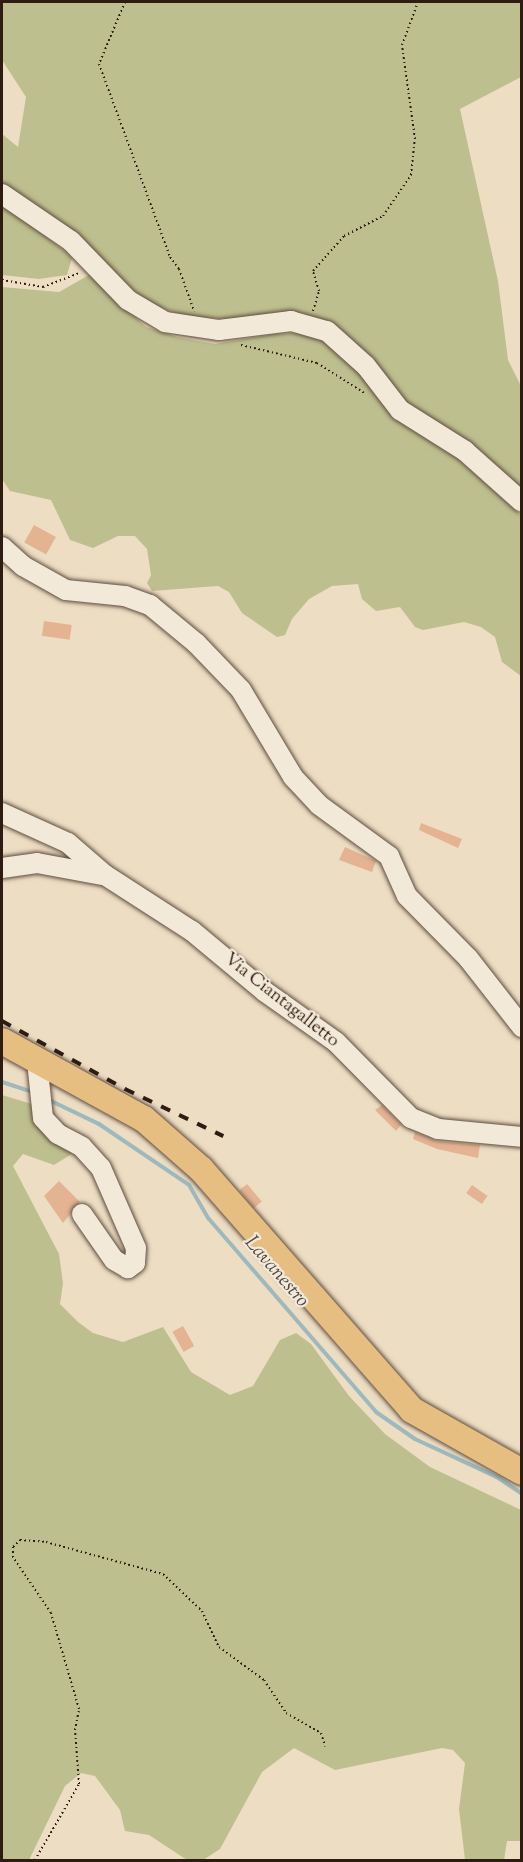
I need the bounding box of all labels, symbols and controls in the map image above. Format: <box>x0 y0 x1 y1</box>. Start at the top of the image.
street label: Via Ciantagalletto <box>219 949 343 1053</box>
water label: Lavanestro <box>239 1231 313 1313</box>

